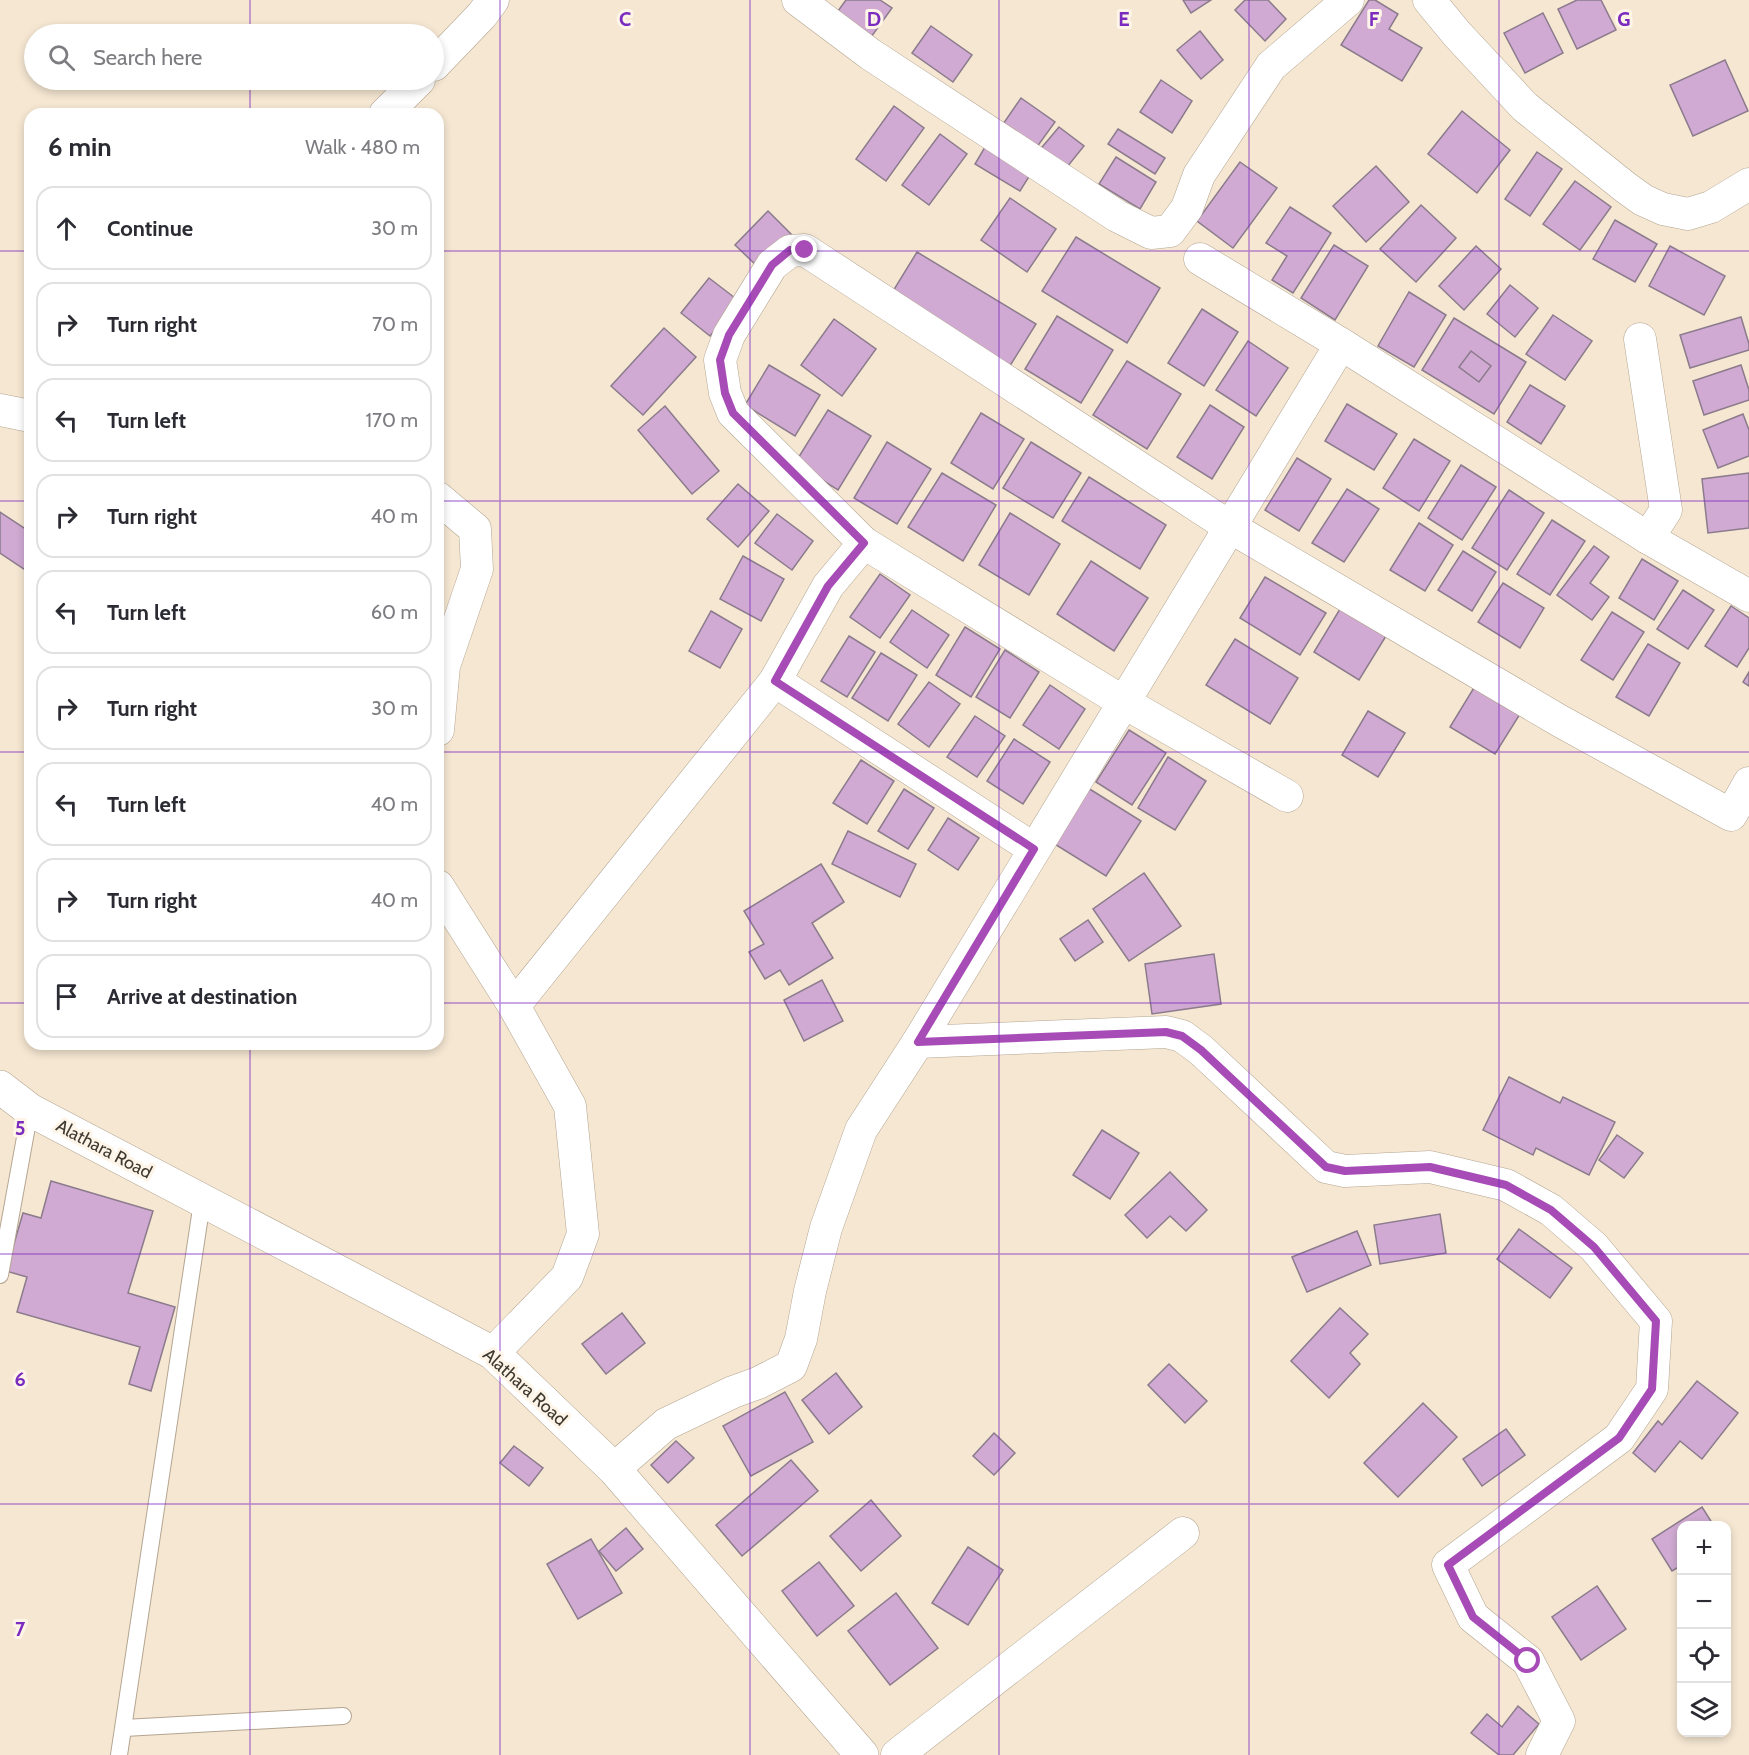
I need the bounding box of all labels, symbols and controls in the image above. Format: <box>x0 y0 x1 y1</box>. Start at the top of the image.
text: C <box>619 7 631 31</box>
text: D <box>867 7 881 31</box>
text: E <box>1118 7 1130 31</box>
text: F <box>1369 7 1380 31</box>
text: G <box>1617 7 1631 31</box>
search box <box>24 24 444 90</box>
icon: search <box>45 41 78 74</box>
text: Search here <box>93 44 202 71</box>
text: 6 min <box>48 131 112 163</box>
text: Walk · 480 m <box>305 135 420 159</box>
icon: ahead <box>50 212 83 245</box>
text: Continue <box>107 215 193 242</box>
text: 30 m <box>371 216 418 240</box>
route end <box>791 236 817 262</box>
icon: right <box>50 308 83 341</box>
text: Turn right <box>107 311 197 338</box>
text: 70 m <box>372 312 418 336</box>
icon: left <box>50 404 83 437</box>
text: Turn left <box>107 407 186 434</box>
text: 170 m <box>366 408 418 432</box>
icon: right <box>50 500 83 533</box>
text: Turn right <box>107 503 197 530</box>
text: 40 m <box>370 504 418 528</box>
icon: left <box>50 596 83 629</box>
text: Turn left <box>107 599 186 626</box>
text: 60 m <box>371 600 418 624</box>
icon: right <box>50 692 83 725</box>
text: Turn right <box>107 695 197 722</box>
text: 30 m <box>371 696 418 720</box>
icon: left <box>50 788 83 821</box>
text: Turn left <box>107 791 186 818</box>
text: 40 m <box>370 792 418 816</box>
icon: right <box>50 884 83 917</box>
text: Turn right <box>107 887 197 914</box>
text: 40 m <box>370 888 418 912</box>
icon: arrive <box>50 980 83 1013</box>
text: Arrive at destination <box>107 983 297 1010</box>
street label: Alathara Road <box>52 1115 156 1183</box>
text: 5 <box>15 1116 25 1140</box>
street label: Alathara Road <box>478 1344 572 1430</box>
text: 6 <box>14 1367 26 1391</box>
map controls <box>1677 1521 1731 1737</box>
button: + <box>1677 1521 1731 1575</box>
button: − <box>1677 1575 1731 1629</box>
text: 7 <box>15 1617 26 1641</box>
button: locate <box>1677 1629 1731 1683</box>
route start <box>1514 1647 1540 1673</box>
button: layers <box>1677 1683 1731 1737</box>

